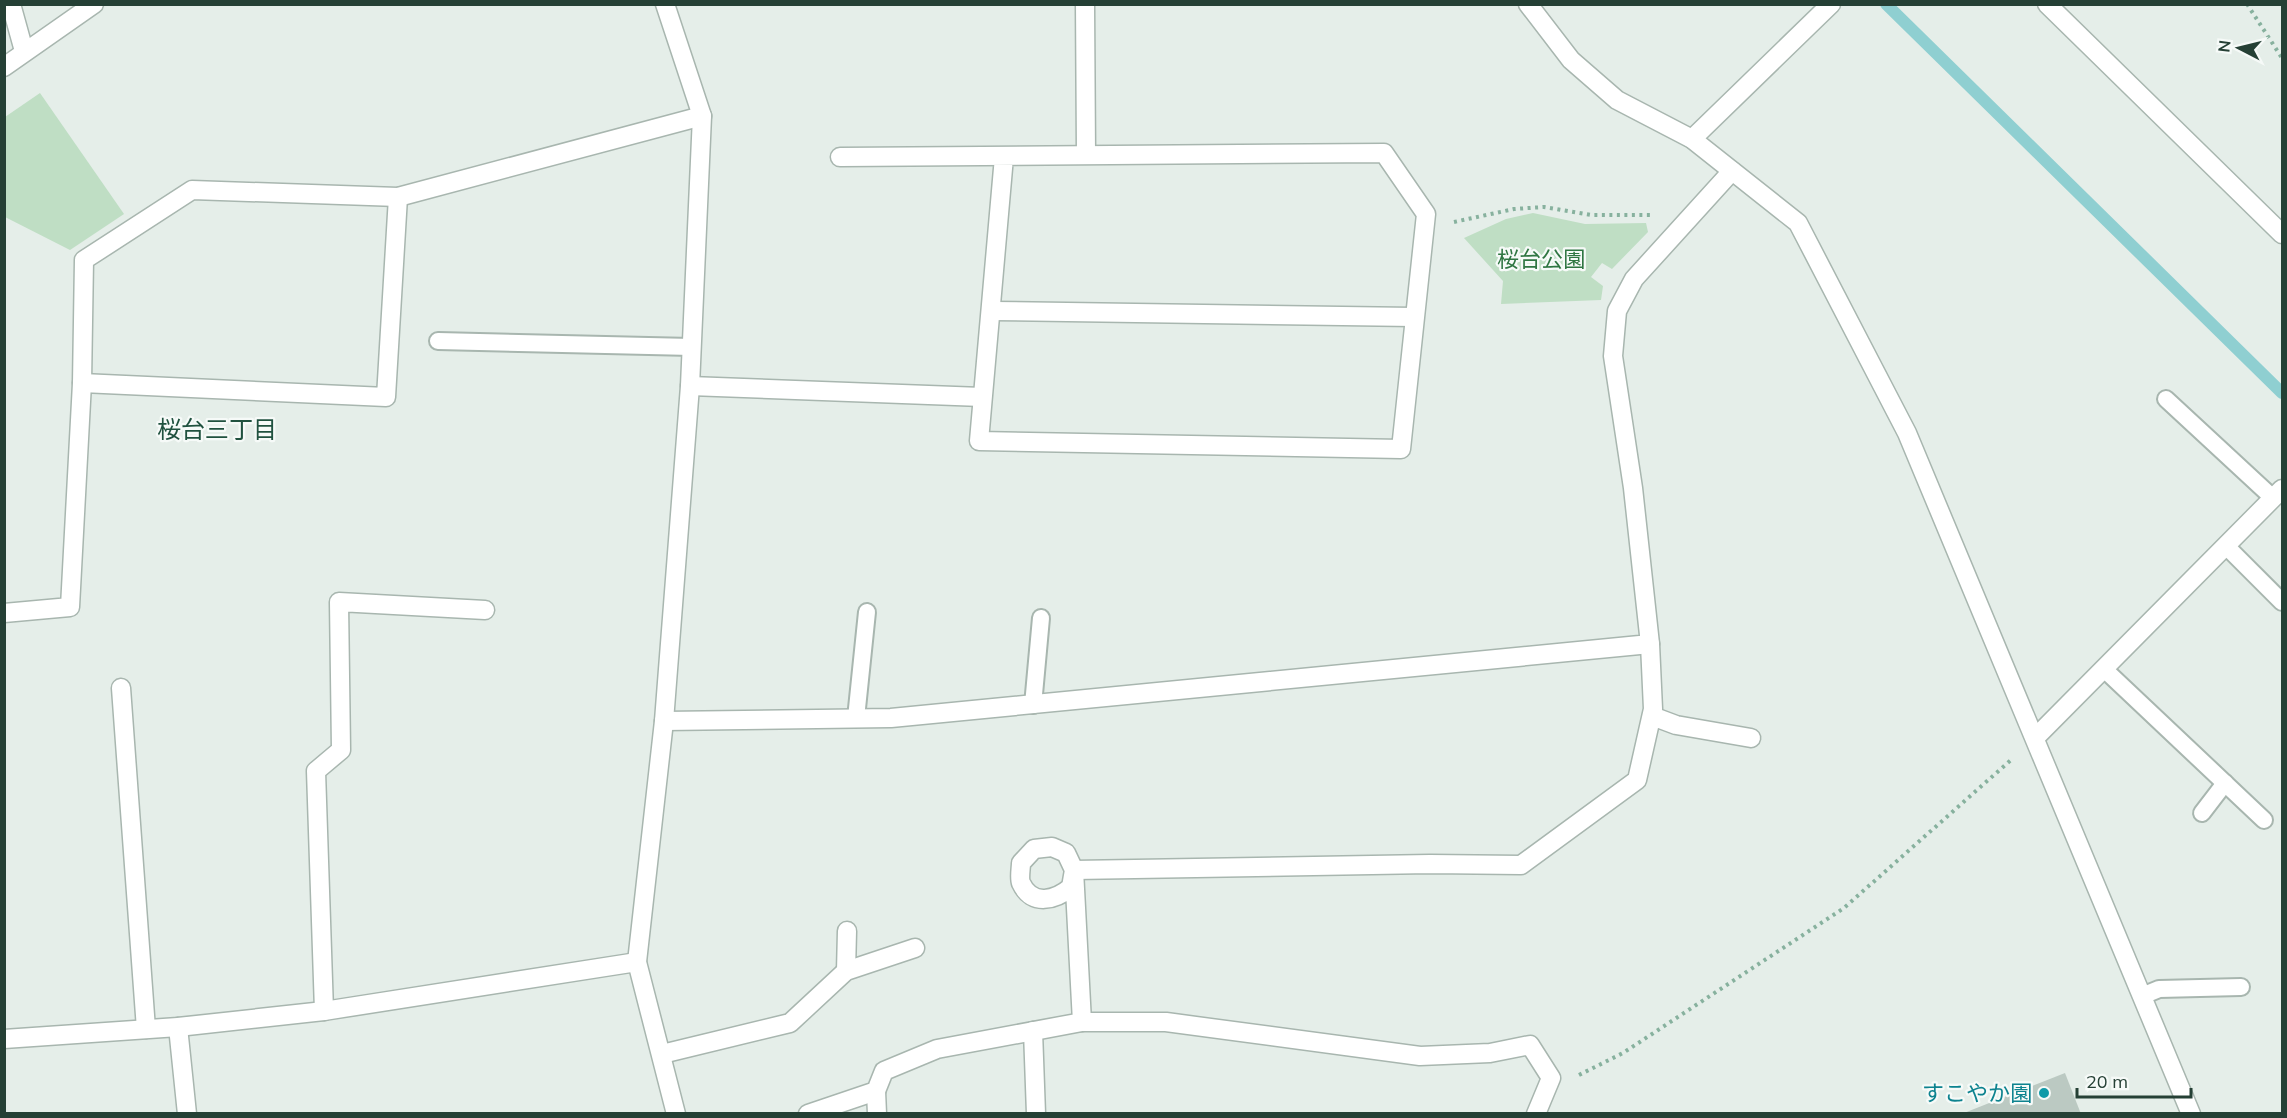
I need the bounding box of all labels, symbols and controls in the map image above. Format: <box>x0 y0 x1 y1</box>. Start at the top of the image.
north arrow <box>2209 18 2269 78</box>
text: N <box>2213 39 2235 53</box>
park label: 桜台公園 <box>1497 245 1585 273</box>
district label: 桜台三丁目 <box>157 414 277 444</box>
scale bar <box>2077 1061 2191 1099</box>
text: 20 m <box>2086 1070 2128 1093</box>
place label: すこやか園 <box>1922 1079 2032 1107</box>
marker: すこやか園 <box>2037 1086 2051 1100</box>

